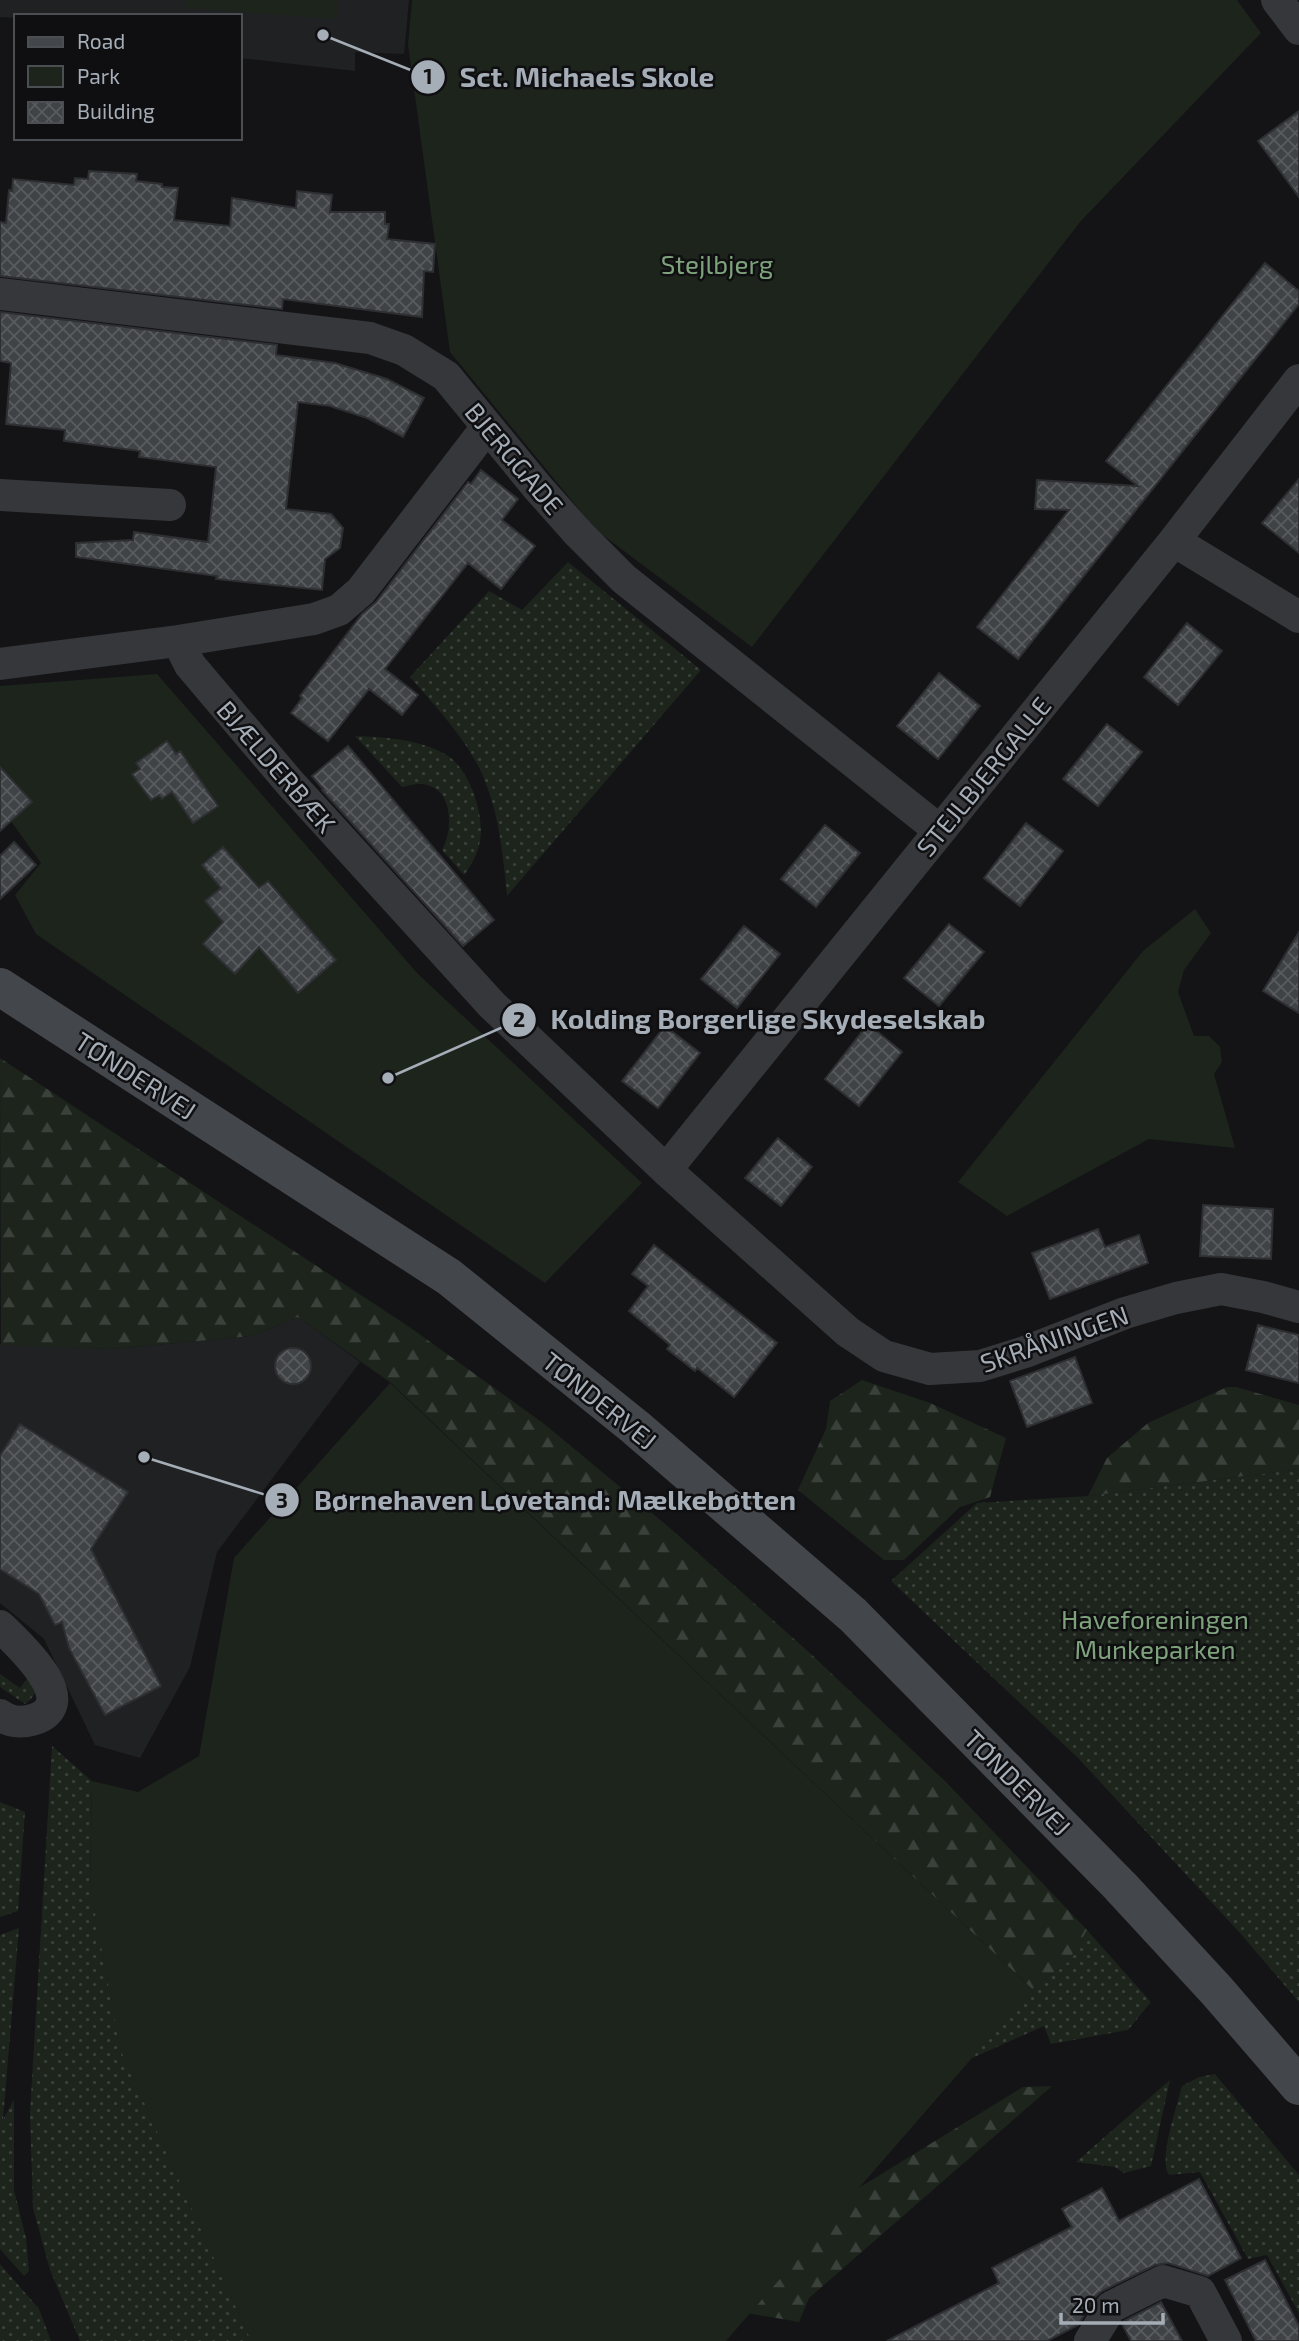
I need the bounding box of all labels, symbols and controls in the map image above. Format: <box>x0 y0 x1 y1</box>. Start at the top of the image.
legend <box>14 14 242 140</box>
text: Road <box>77 28 125 53</box>
callout: Sct. Michaels Skole <box>410 52 728 101</box>
text: Sct. Michaels Skole <box>460 59 714 93</box>
text: Park <box>77 63 120 88</box>
text: 1 <box>423 63 433 88</box>
text: Building <box>77 98 155 123</box>
park label: Stejlbjerg <box>661 248 773 279</box>
street label: BJERGGADE <box>459 396 571 520</box>
street label: STEJLBJERGALLE <box>909 690 1057 862</box>
street label: BJÆLDERBÆK <box>211 694 343 838</box>
callout: Kolding Borgerlige Skydeselskab <box>502 995 1000 1044</box>
text: Kolding Borgerlige Skydeselskab <box>551 1001 985 1035</box>
text: 2 <box>513 1006 525 1031</box>
street label: TØNDERVEJ <box>70 1025 202 1125</box>
street label: SKRÅNINGEN <box>976 1298 1132 1378</box>
street label: TØNDERVEJ <box>537 1345 663 1455</box>
callout: Børnehaven Løvetand: Mælkebøtten <box>265 1476 810 1525</box>
text: Børnehaven Løvetand: Mælkebøtten <box>314 1482 796 1516</box>
text: 3 <box>276 1487 288 1512</box>
park label: Haveforeningen Munkeparken <box>1061 1603 1249 1664</box>
street label: TØNDERVEJ <box>958 1722 1078 1842</box>
scale bar <box>1061 2282 1162 2326</box>
text: 20 m <box>1072 2292 1120 2317</box>

